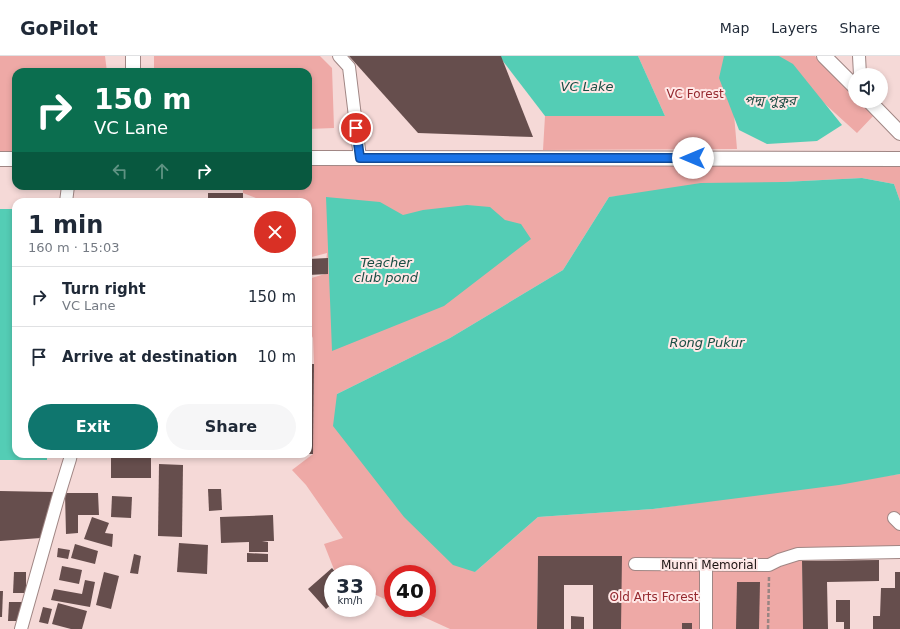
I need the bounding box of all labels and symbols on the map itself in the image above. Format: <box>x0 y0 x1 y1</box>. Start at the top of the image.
water label: VC Lake <box>561 79 613 94</box>
park label: VC Forest <box>666 87 724 101</box>
water label: পদ্ম পুকুর <box>744 93 798 108</box>
pin <box>339 111 373 145</box>
position arrow <box>672 137 714 179</box>
water label: Teacher club pond <box>354 255 419 285</box>
water label: Rong Pukur <box>670 335 746 350</box>
street label: Munni Memorial <box>661 558 757 572</box>
speed limit sign: 40 <box>384 565 436 617</box>
park label: Old Arts Forest <box>610 590 699 604</box>

